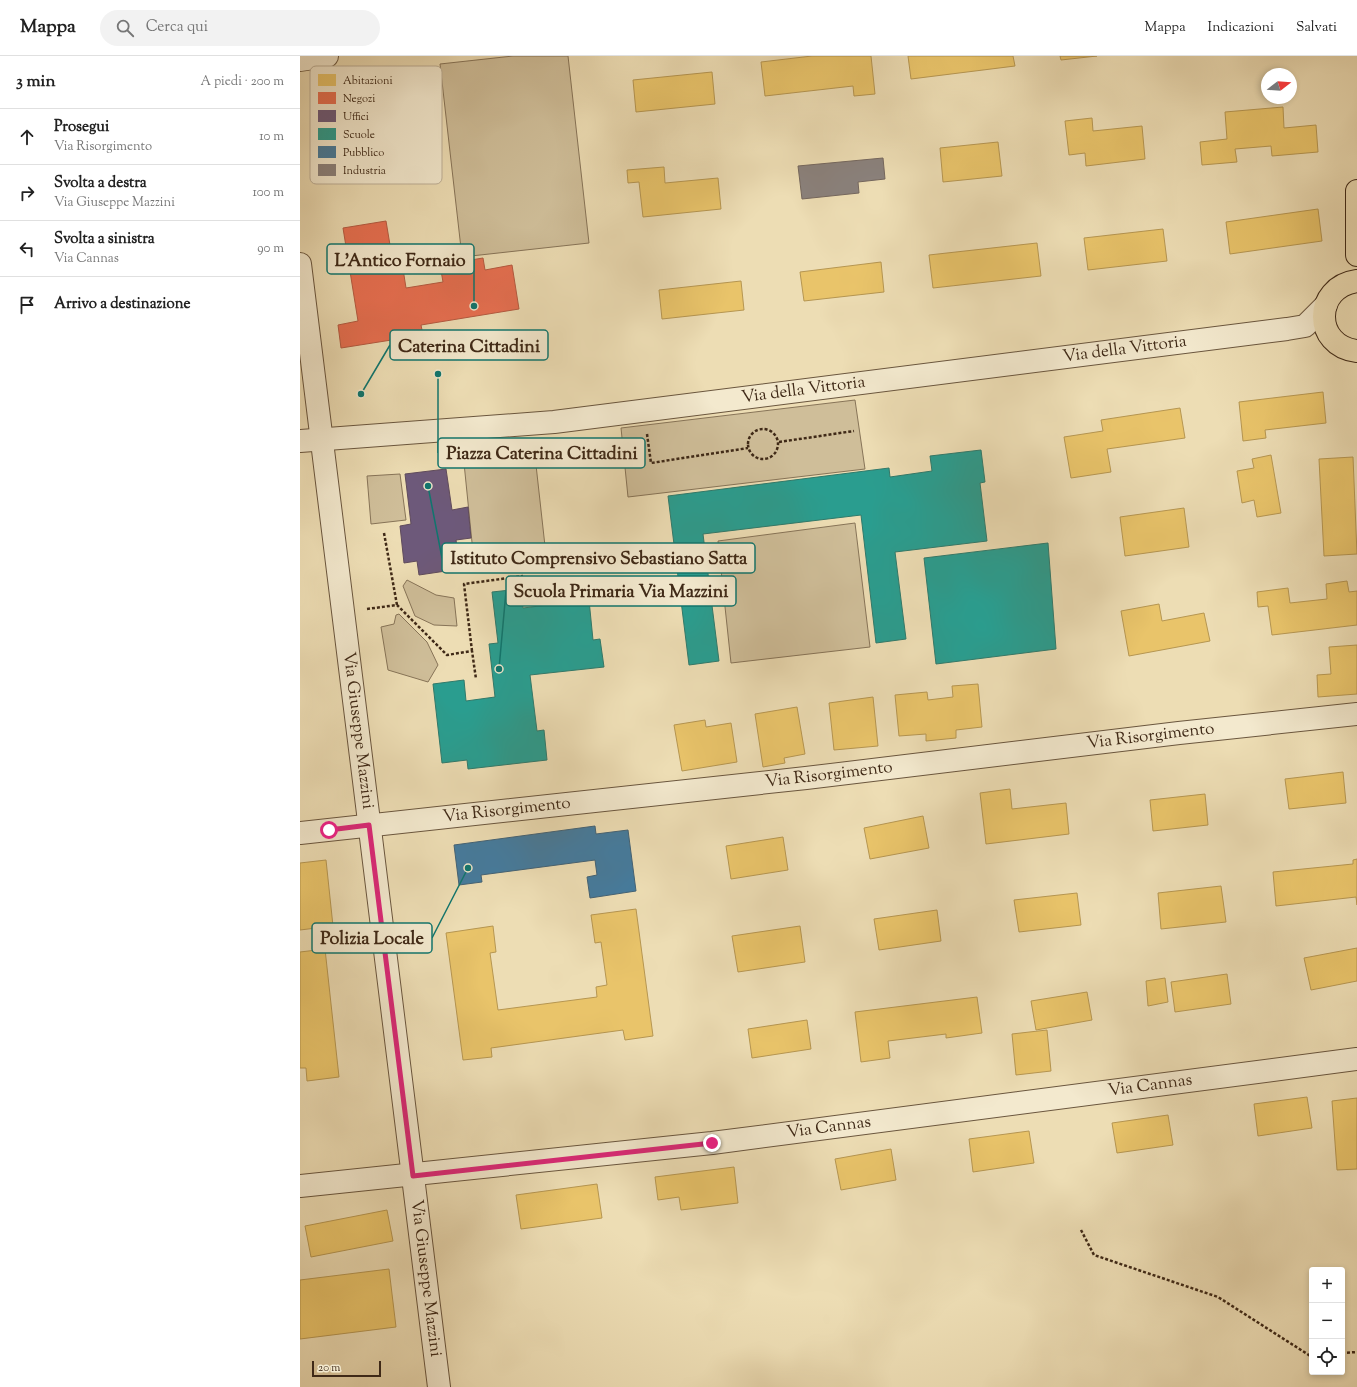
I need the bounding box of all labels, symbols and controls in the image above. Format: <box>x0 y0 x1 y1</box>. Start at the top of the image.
search box <box>100 10 380 46</box>
text: Mappa <box>20 14 76 41</box>
icon: search <box>114 17 136 39</box>
text: Cerca qui <box>146 17 208 38</box>
text: Mappa <box>1145 18 1186 38</box>
text: Indicazioni <box>1208 18 1274 38</box>
text: Salvati <box>1296 18 1337 38</box>
legend <box>310 66 442 184</box>
north arrow <box>1261 68 1297 104</box>
text: 3 min <box>16 70 55 94</box>
text: A piedi · 200 m <box>201 73 284 91</box>
text: Abitazioni <box>343 73 393 89</box>
text: Negozi <box>343 91 375 107</box>
text: Uffici <box>343 109 369 125</box>
text: Prosegui <box>54 117 109 138</box>
icon: ahead <box>16 126 38 148</box>
text: Scuole <box>343 127 375 143</box>
text: 10 m <box>259 128 284 146</box>
text: Via Risorgimento <box>54 138 152 156</box>
text: Pubblico <box>343 145 384 161</box>
text: Industria <box>343 163 386 179</box>
text: Svolta a destra <box>54 173 147 194</box>
icon: right <box>16 182 38 204</box>
text: 100 m <box>252 184 284 202</box>
text: Via Giuseppe Mazzini <box>54 194 175 212</box>
text: Svolta a sinistra <box>54 229 155 250</box>
icon: left <box>16 238 38 260</box>
text: 90 m <box>257 240 284 258</box>
callout: L'Antico Fornaio <box>327 244 474 274</box>
text: L'Antico Fornaio <box>334 249 466 275</box>
text: Via Cannas <box>54 250 119 268</box>
icon: arrive <box>16 294 38 316</box>
text: Arrivo a destinazione <box>54 294 190 315</box>
callout: Caterina Cittadini <box>390 330 548 360</box>
street label: Via della Vittoria <box>1061 330 1188 369</box>
text: Caterina Cittadini <box>398 335 541 361</box>
street label: Via della Vittoria <box>740 371 867 410</box>
callout: Piazza Caterina Cittadini <box>438 438 645 468</box>
text: Piazza Caterina Cittadini <box>446 442 639 468</box>
callout: Istituto Comprensivo Sebastiano Satta <box>442 543 755 573</box>
text: Istituto Comprensivo Sebastiano Satta <box>451 547 748 573</box>
callout: Scuola Primaria Via Mazzini <box>506 576 736 606</box>
text: Scuola Primaria Via Mazzini <box>514 580 729 606</box>
street label: Via Giuseppe Mazzini <box>336 650 379 811</box>
street label: Via Risorgimento <box>1085 717 1216 756</box>
street label: Via Risorgimento <box>764 756 894 794</box>
street label: Via Risorgimento <box>442 792 572 829</box>
route start <box>320 821 338 839</box>
callout: Polizia Locale <box>312 923 432 953</box>
text: Polizia Locale <box>320 927 424 953</box>
street label: Via Cannas <box>1106 1069 1194 1103</box>
street label: Via Cannas <box>785 1110 873 1145</box>
route end <box>703 1134 721 1152</box>
street label: Via Giuseppe Mazzini <box>404 1198 447 1358</box>
map controls <box>1309 1267 1345 1375</box>
button: + <box>1309 1267 1345 1303</box>
button: − <box>1309 1303 1345 1339</box>
button: locate <box>1309 1339 1345 1375</box>
scale bar <box>312 1359 381 1378</box>
text: 20 m <box>318 1360 340 1376</box>

